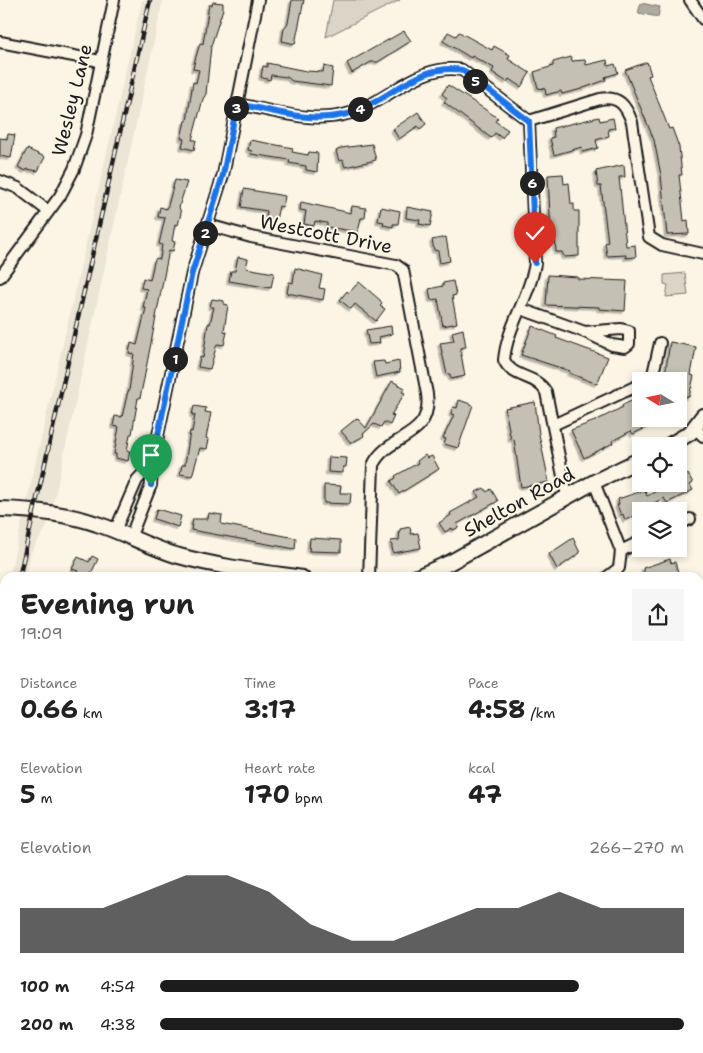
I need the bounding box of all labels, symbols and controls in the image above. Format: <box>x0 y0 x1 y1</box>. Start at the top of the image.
street label: Wesley Lane <box>46 41 98 159</box>
pin: 5 <box>462 68 488 94</box>
text: 5 <box>471 72 480 90</box>
pin: 3 <box>224 96 248 120</box>
pin: 4 <box>348 96 372 122</box>
text: 3 <box>232 99 241 117</box>
text: 4 <box>356 100 365 118</box>
pin: 6 <box>520 170 544 196</box>
text: 6 <box>528 174 537 192</box>
street label: Westcott Drive <box>258 209 394 259</box>
pin <box>514 212 556 263</box>
icon: check <box>521 219 549 247</box>
pin: 2 <box>192 220 218 246</box>
text: 2 <box>201 224 210 242</box>
pin: 1 <box>162 346 188 372</box>
text: 1 <box>172 350 179 368</box>
north arrow <box>632 372 688 428</box>
map controls <box>632 372 687 557</box>
pin <box>130 434 172 485</box>
button: locate <box>632 437 687 492</box>
icon: arrive <box>137 441 165 469</box>
street label: Shelton Road <box>459 461 579 543</box>
button: layers <box>632 502 687 557</box>
text: Evening run <box>20 585 195 623</box>
button: share <box>632 589 684 641</box>
text: 19:09 <box>20 623 63 644</box>
text: Distance <box>20 674 77 692</box>
text: Time <box>244 674 276 692</box>
text: Pace <box>468 674 499 692</box>
text: 0.66 <box>20 692 78 726</box>
text: 3:17 <box>244 692 296 726</box>
text: 4:58 <box>468 692 526 726</box>
text: km <box>78 704 102 722</box>
text: /km <box>526 704 555 722</box>
text: Elevation <box>20 759 83 777</box>
text: Heart rate <box>244 759 315 777</box>
text: kcal <box>468 759 495 777</box>
text: 5 <box>20 777 36 811</box>
text: 170 <box>244 777 290 811</box>
text: 47 <box>468 777 502 811</box>
text: m <box>36 789 52 807</box>
text: bpm <box>290 789 323 807</box>
text: Elevation <box>20 837 92 858</box>
text: 266–270 m <box>589 837 684 858</box>
text: 100 m <box>20 976 69 997</box>
text: 4:54 <box>100 976 135 997</box>
text: 200 m <box>20 1014 73 1035</box>
text: 4:38 <box>100 1014 136 1035</box>

